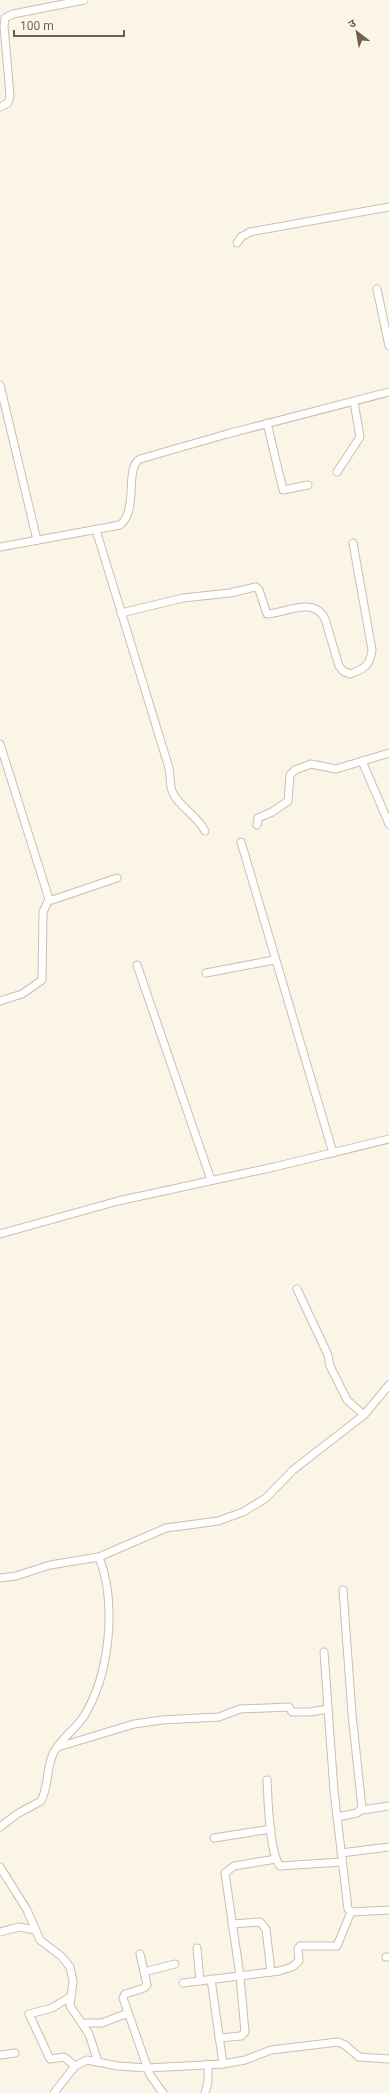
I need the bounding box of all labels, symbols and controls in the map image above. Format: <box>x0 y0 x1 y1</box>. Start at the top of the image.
scale bar <box>14 12 124 38</box>
north arrow <box>337 12 377 52</box>
text: उ <box>346 16 359 31</box>
text: 100 m <box>20 19 54 33</box>

